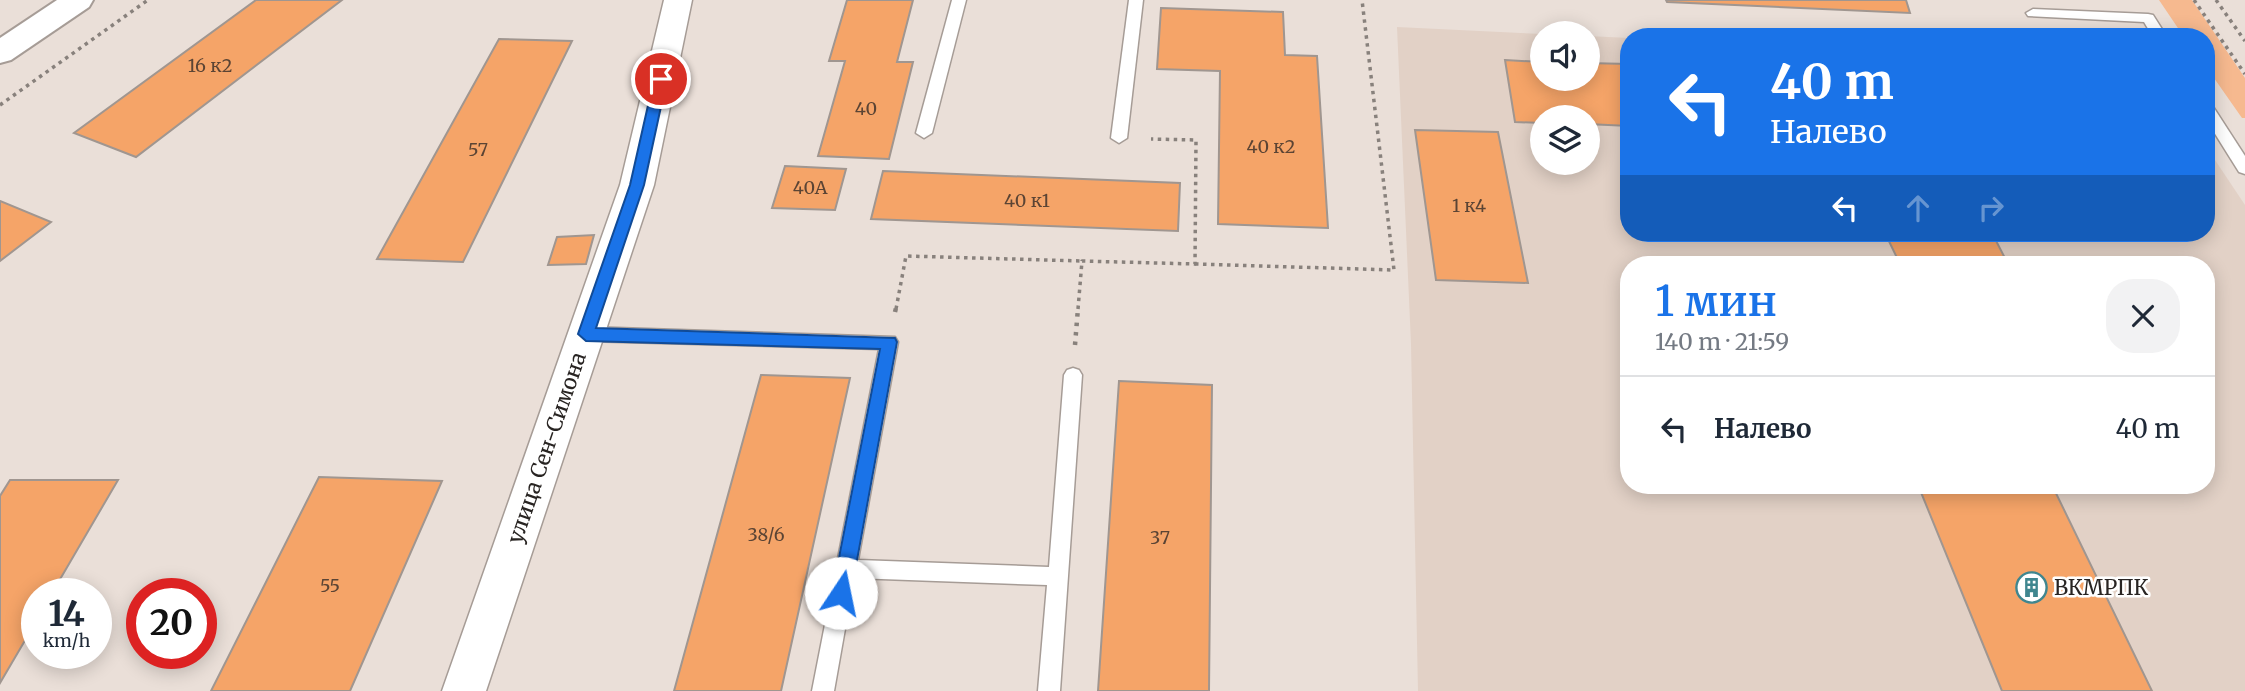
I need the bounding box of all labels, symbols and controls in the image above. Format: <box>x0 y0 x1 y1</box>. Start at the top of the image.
map controls <box>1530 21 1600 175</box>
button: sound <box>1530 21 1600 91</box>
pin <box>631 49 691 109</box>
text: 40 m <box>1770 51 1894 112</box>
house number: 16 к2 <box>188 54 232 77</box>
icon: left <box>1655 56 1746 147</box>
icon: arrive <box>642 60 680 98</box>
house number: 40 <box>855 97 877 120</box>
button: layers <box>1530 105 1600 175</box>
text: Налево <box>1770 112 1887 152</box>
house number: 40 к2 <box>1247 135 1295 158</box>
house number: 57 <box>468 138 488 161</box>
house number: 40А <box>793 176 828 199</box>
house number: 40 к1 <box>1004 189 1050 212</box>
icon: left <box>1826 189 1864 227</box>
icon: ahead <box>1899 189 1937 227</box>
icon: right <box>1972 189 2010 227</box>
house number: 1 к4 <box>1452 194 1486 217</box>
text: 1 мин <box>1655 275 1777 327</box>
button: close <box>2106 279 2180 353</box>
text: 140 m · 21:59 <box>1655 327 1789 356</box>
street label: улица Сен-Симона <box>501 349 592 547</box>
icon: left <box>1655 410 1693 448</box>
text: Налево <box>1714 412 1812 445</box>
text: 40 m <box>2116 412 2180 445</box>
house number: 38/6 <box>747 523 785 546</box>
house number: 37 <box>1150 526 1170 549</box>
position arrow <box>804 556 878 630</box>
building icon: ВКМРПК <box>2014 571 2048 605</box>
house number: 55 <box>320 574 340 597</box>
place label: ВКМРПК <box>2054 574 2149 601</box>
speed limit sign: 20 <box>126 578 217 669</box>
text: 14 <box>48 592 85 636</box>
text: km/h <box>43 629 90 652</box>

